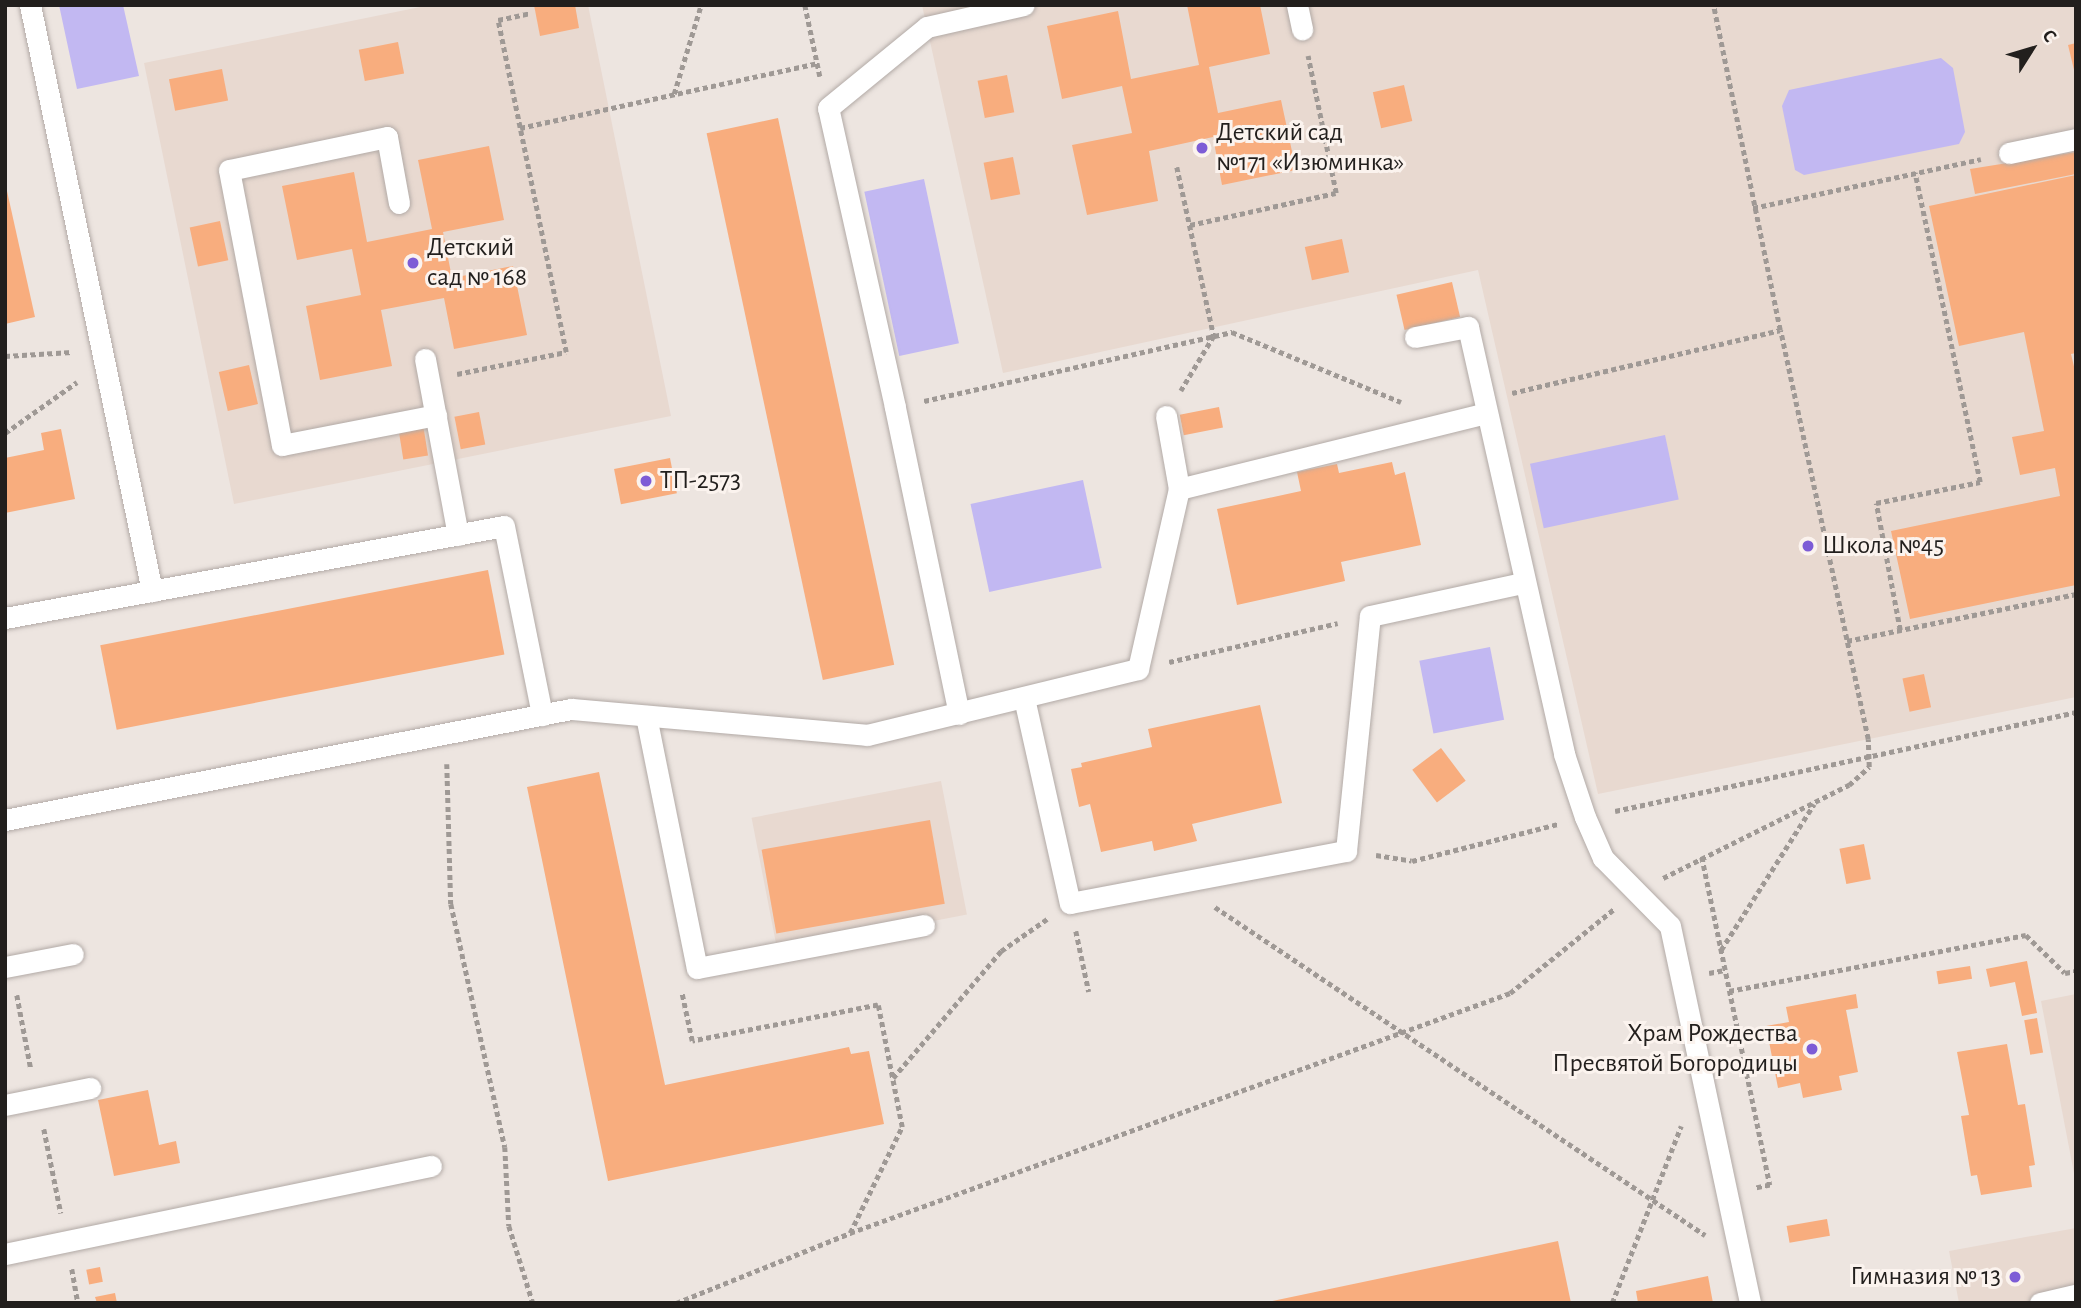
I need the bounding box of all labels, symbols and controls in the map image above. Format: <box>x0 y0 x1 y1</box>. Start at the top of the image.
north arrow <box>1997 14 2067 84</box>
text: С <box>2038 26 2060 46</box>
place label: Детский сад №171 «Изюминка» <box>1216 117 1404 178</box>
marker: Детский сад №171 «Изюминка» <box>1194 140 1210 156</box>
place label: Детский сад № 168 <box>427 232 527 294</box>
marker: Детский сад № 168 <box>405 255 421 271</box>
place label: ТП-2573 <box>660 465 741 497</box>
marker: ТП-2573 <box>638 473 654 489</box>
place label: Школа №45 <box>1822 530 1944 562</box>
marker: Школа №45 <box>1800 538 1816 554</box>
place label: Храм Рождества Пресвятой Богородицы <box>1552 1018 1798 1080</box>
marker: Храм Рождества Пресвятой Богородицы <box>1804 1041 1820 1057</box>
place label: Гимназия № 13 <box>1850 1261 2001 1293</box>
marker: Гимназия № 13 <box>2007 1269 2023 1285</box>

